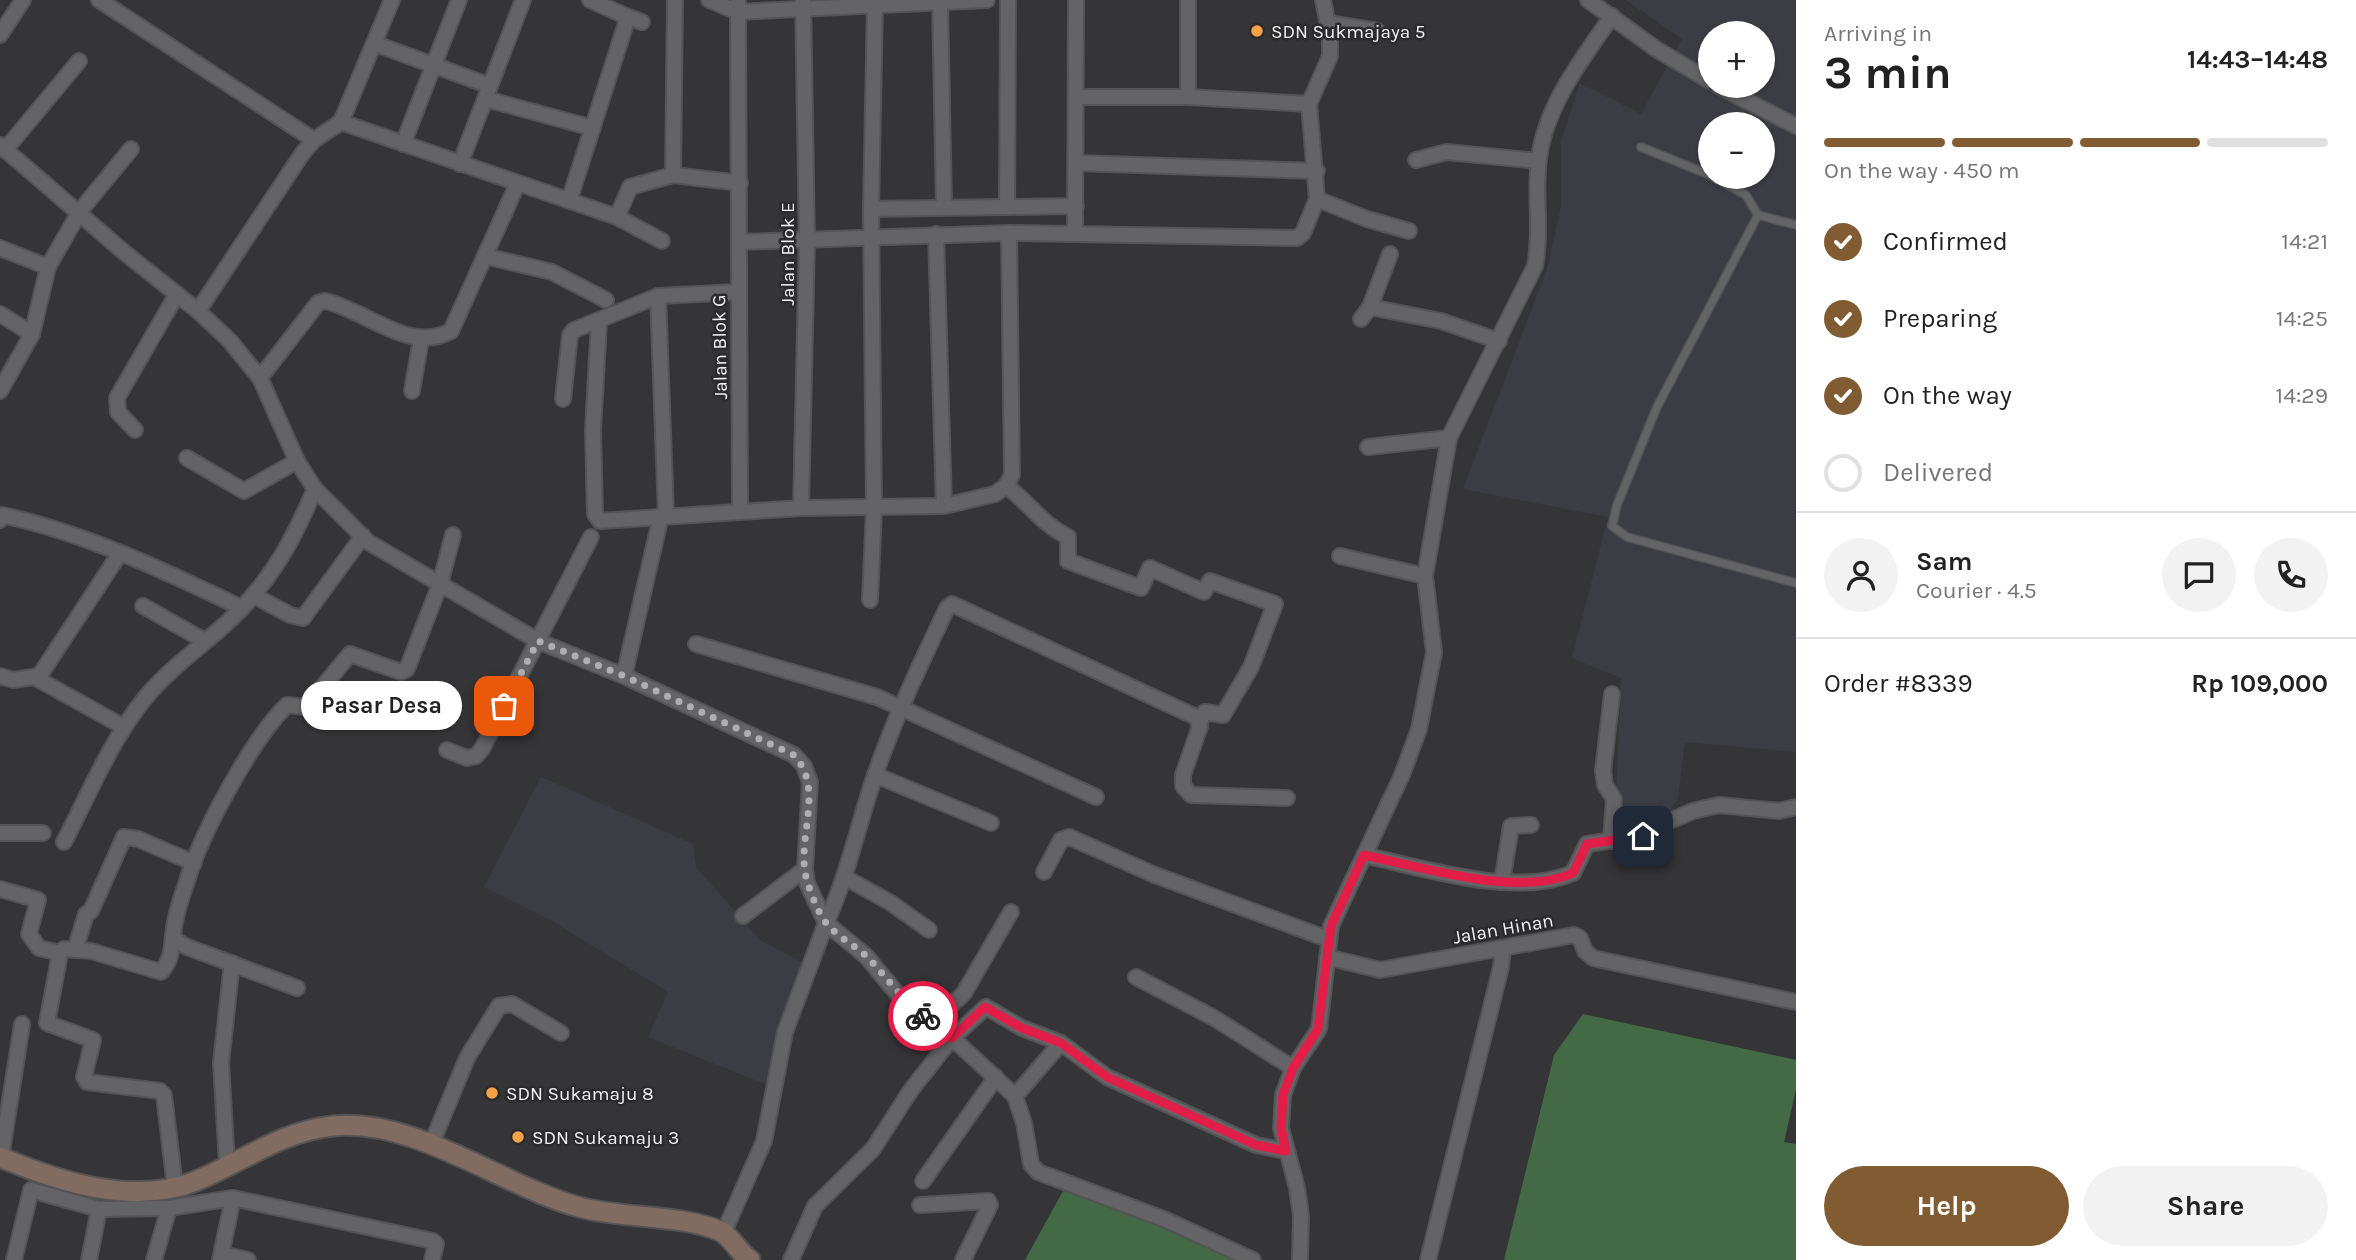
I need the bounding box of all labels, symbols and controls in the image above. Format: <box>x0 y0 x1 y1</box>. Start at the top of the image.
text: Arriving in <box>1824 20 1932 47</box>
place label: SDN Sukmajaya 5 <box>1271 21 1425 43</box>
map controls <box>1698 21 1775 189</box>
button: + <box>1698 21 1775 98</box>
marker: SDN Sukmajaya 5 <box>1249 23 1265 39</box>
text: 14:43–14:48 <box>2187 44 2328 75</box>
text: 3 min <box>1824 46 1952 100</box>
button: − <box>1698 112 1775 189</box>
text: On the way · 450 m <box>1824 157 2020 184</box>
street label: Jalan Blok E <box>777 202 799 306</box>
icon: check <box>1824 223 1862 261</box>
text: Confirmed <box>1883 226 2008 257</box>
text: 14:21 <box>2281 228 2328 255</box>
street label: Jalan Blok G <box>708 294 732 400</box>
icon: check <box>1824 300 1862 338</box>
text: Preparing <box>1883 303 1997 334</box>
text: 14:25 <box>2276 305 2328 332</box>
icon: check <box>1824 377 1862 415</box>
text: On the way <box>1883 380 2012 411</box>
text: 14:29 <box>2276 382 2328 409</box>
text: Delivered <box>1883 457 1993 488</box>
button: person <box>1824 538 1898 612</box>
button: chat <box>2162 538 2236 612</box>
button: phone <box>2254 538 2328 612</box>
text: Sam <box>1916 546 1972 577</box>
text: Courier · 4.5 <box>1916 577 2037 604</box>
text: Order #8339 <box>1824 668 1973 699</box>
text: Rp 109,000 <box>2191 668 2328 699</box>
pin <box>474 676 534 736</box>
callout: Pasar Desa <box>301 682 462 730</box>
icon: bag <box>485 687 523 725</box>
text: Pasar Desa <box>321 692 442 719</box>
pin <box>1613 806 1673 866</box>
icon: home <box>1624 817 1662 855</box>
street label: Jalan Hinan <box>1451 909 1555 949</box>
courier <box>888 981 958 1051</box>
icon: bike <box>904 997 942 1035</box>
place label: SDN Sukamaju 8 <box>506 1083 654 1105</box>
marker: SDN Sukamaju 8 <box>484 1085 500 1101</box>
place label: SDN Sukamaju 3 <box>532 1127 679 1149</box>
marker: SDN Sukamaju 3 <box>510 1129 526 1145</box>
button: Help <box>1824 1166 2069 1246</box>
button: Share <box>2083 1166 2328 1246</box>

